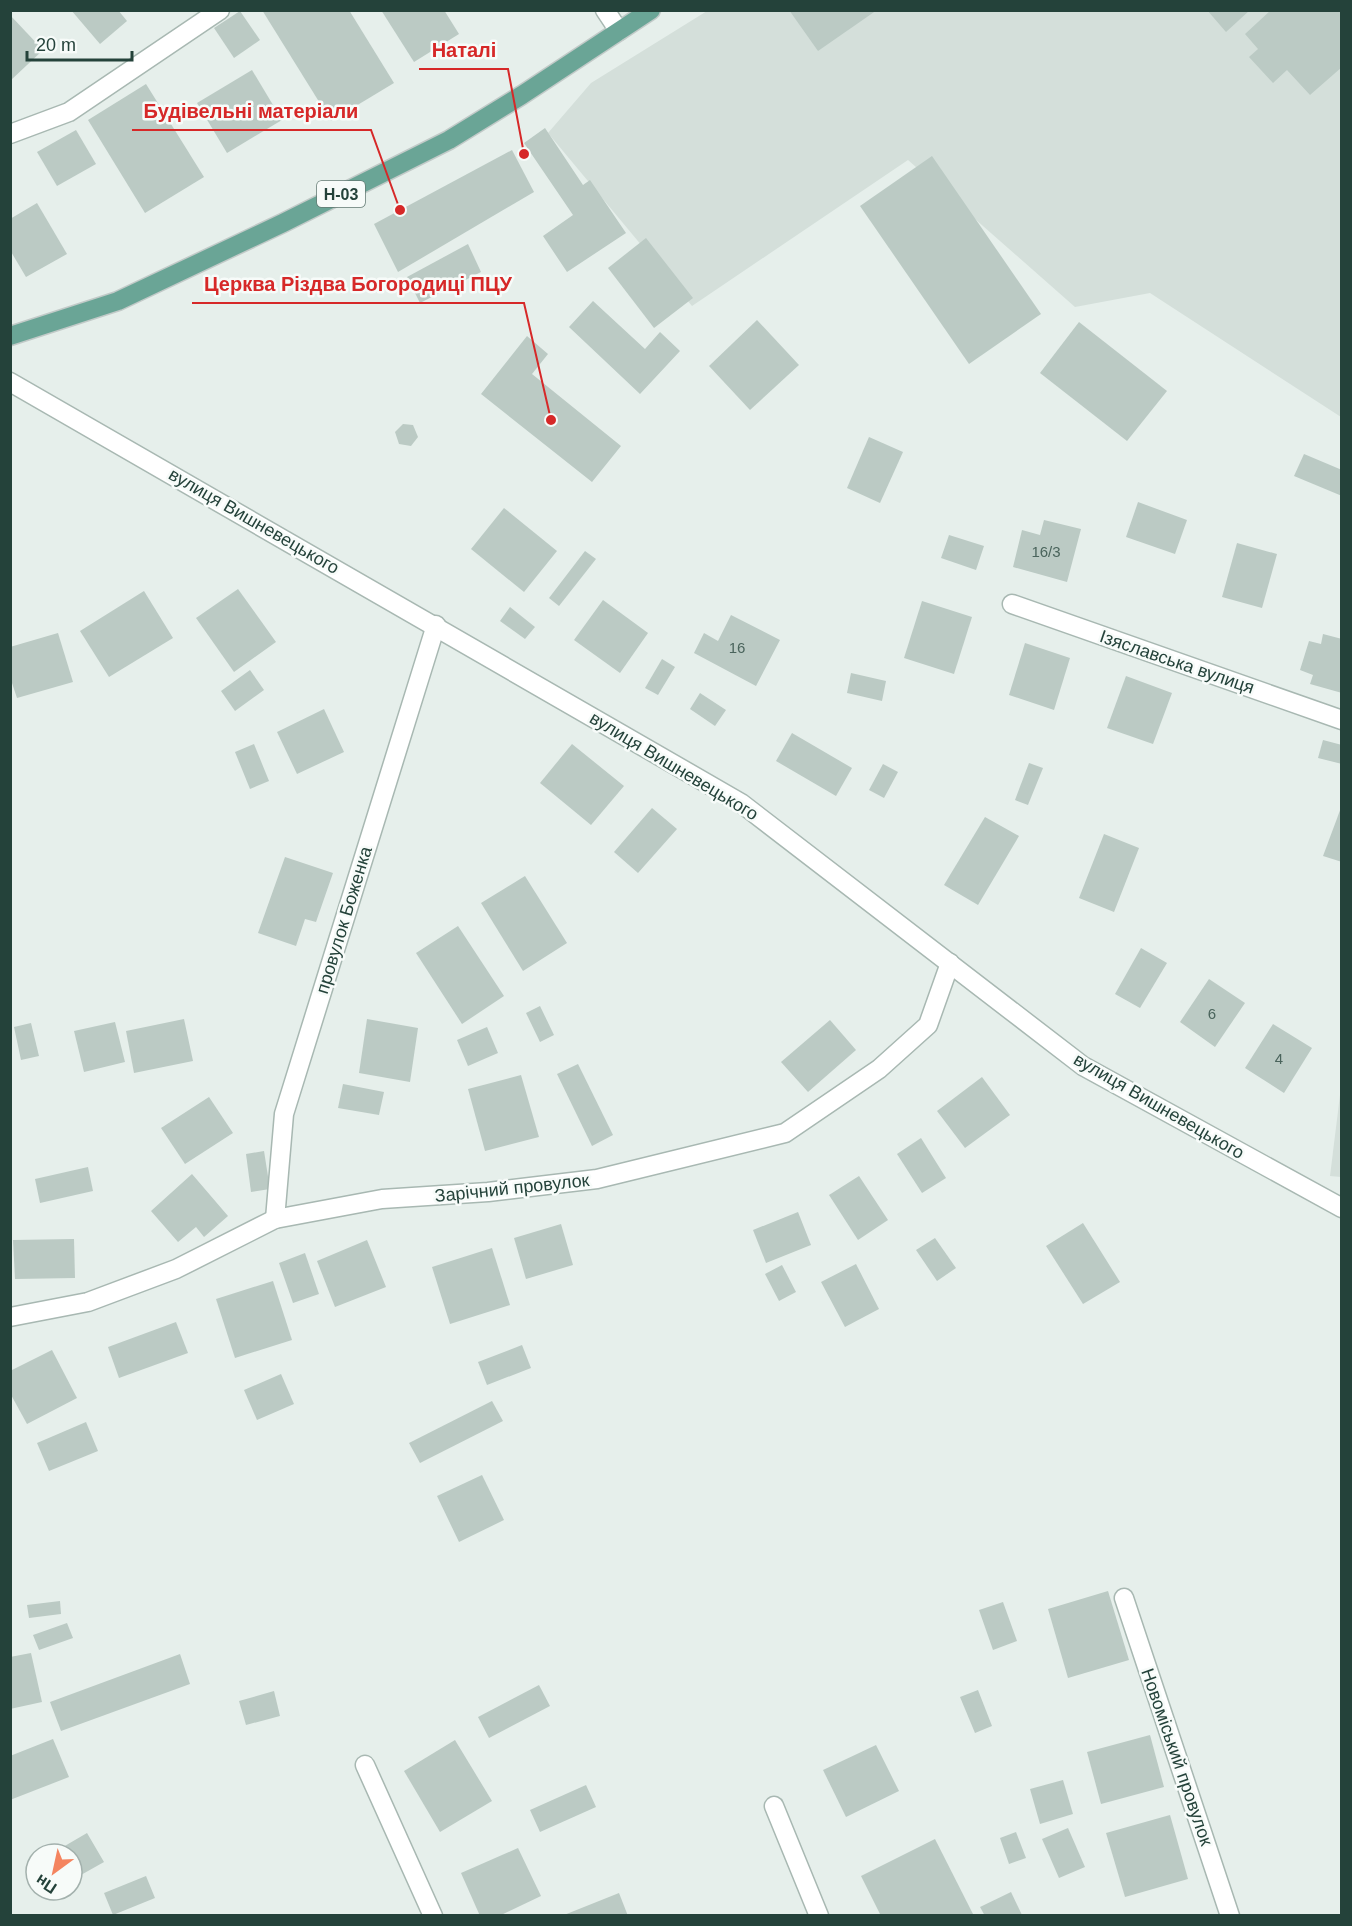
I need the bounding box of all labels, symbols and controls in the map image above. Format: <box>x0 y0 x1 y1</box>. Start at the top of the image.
scale bar <box>27 24 132 62</box>
callout: Наталі <box>419 31 508 69</box>
text: 20 m <box>36 35 76 55</box>
text: Наталі <box>432 39 496 61</box>
callout: Будівельні матеріали <box>132 92 371 130</box>
text: Будівельні матеріали <box>144 100 358 122</box>
road number: Н-03 <box>317 181 365 207</box>
callout: Церква Різдва Богородиці ПЦУ <box>192 265 524 303</box>
text: Церква Різдва Богородиці ПЦУ <box>204 273 513 295</box>
street label: вулиця Вишневецького <box>165 464 343 578</box>
house number: 16/3 <box>1031 543 1061 560</box>
street label: Ізяславська вулиця <box>1097 626 1257 698</box>
house number: 16 <box>729 639 745 656</box>
street label: вулиця Вишневецького <box>586 708 762 824</box>
street label: провулок Боженка <box>312 843 376 996</box>
house number: 6 <box>1208 1005 1216 1022</box>
street label: вулиця Вишневецького <box>1070 1049 1248 1163</box>
house number: 4 <box>1275 1050 1283 1067</box>
street label: Зарічний провулок <box>434 1170 590 1206</box>
street label: Новоміський провулок <box>1137 1666 1217 1848</box>
north arrow <box>24 1842 84 1902</box>
text: Пн <box>33 1871 60 1897</box>

